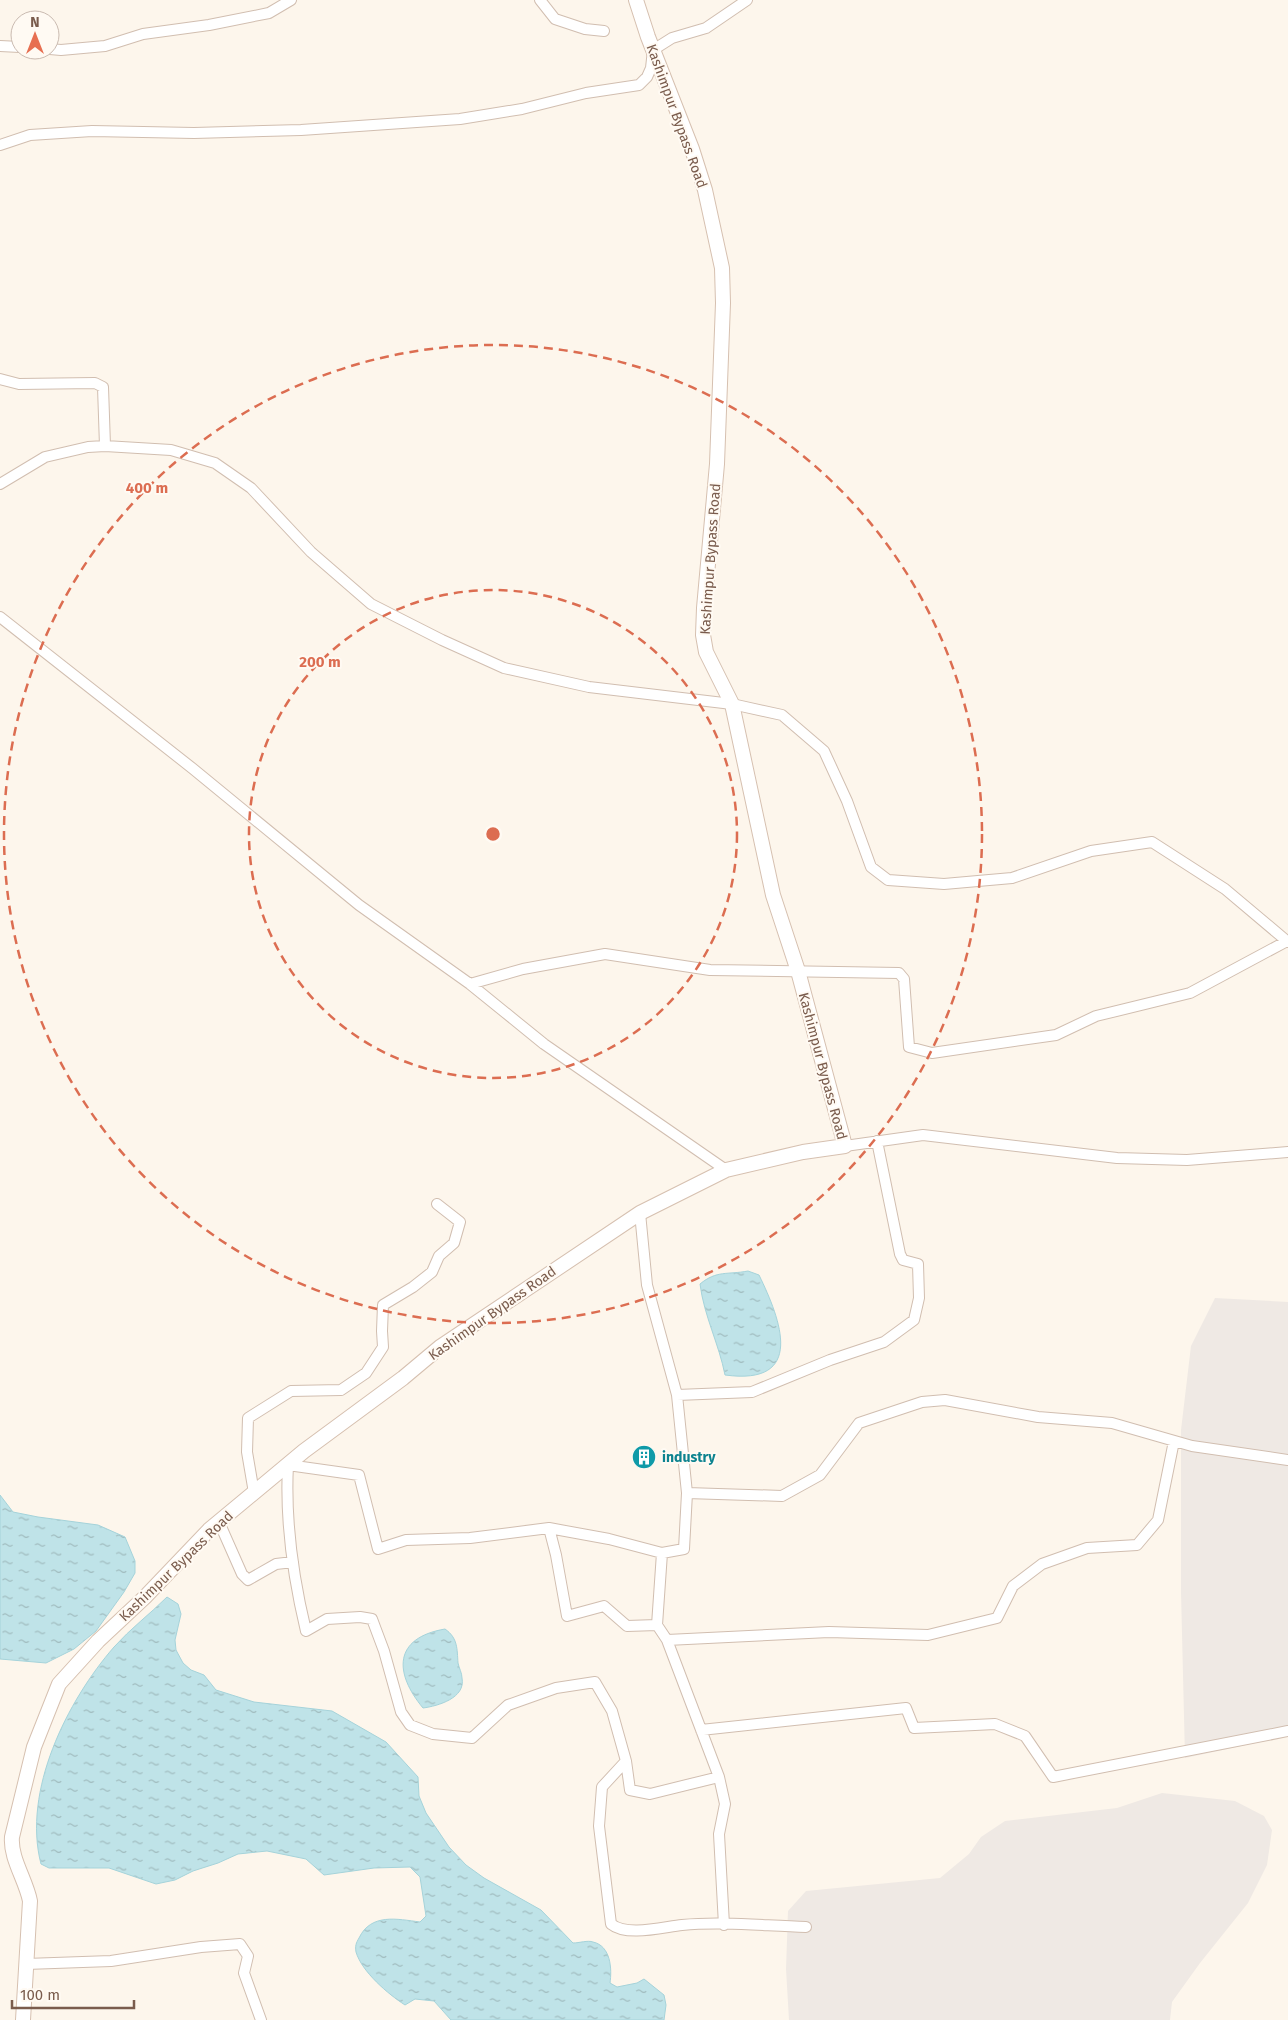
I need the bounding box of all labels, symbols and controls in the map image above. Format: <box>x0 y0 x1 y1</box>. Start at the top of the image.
north arrow <box>10 10 60 60</box>
text: N <box>30 14 40 31</box>
street label: Kashimpur Bypass Road <box>643 42 710 190</box>
text: 400 m <box>126 479 168 497</box>
street label: Kashimpur Bypass Road <box>697 483 724 635</box>
text: 200 m <box>299 653 341 671</box>
centre of rings <box>484 825 502 843</box>
street label: Kashimpur Bypass Road <box>795 991 850 1142</box>
street label: Kashimpur Bypass Road <box>425 1263 559 1364</box>
building icon: industry <box>631 1444 657 1470</box>
place label: industry <box>662 1449 716 1466</box>
street label: Kashimpur Bypass Road <box>116 1507 237 1625</box>
scale bar <box>12 1978 135 2010</box>
text: 100 m <box>20 1986 60 2004</box>

